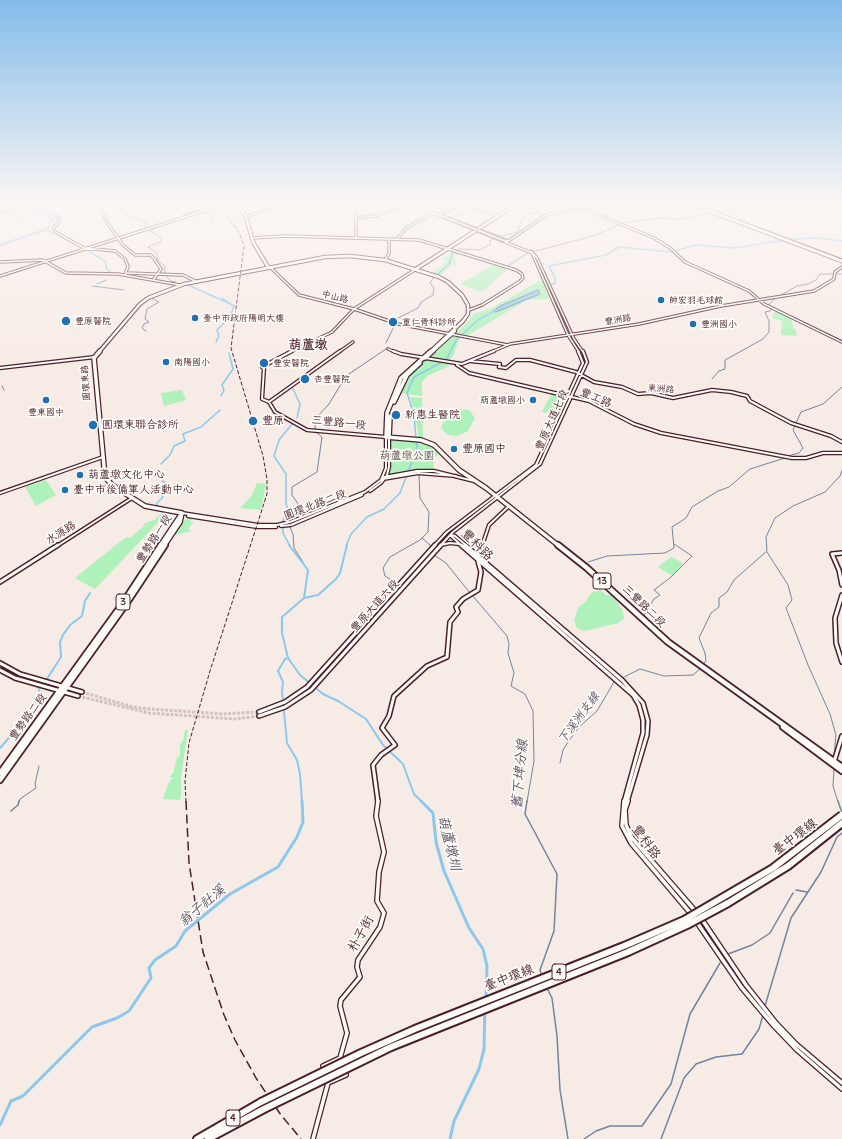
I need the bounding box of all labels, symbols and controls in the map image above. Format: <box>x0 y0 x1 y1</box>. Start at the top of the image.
street label: 中山路 <box>321 288 349 306</box>
marker: 帥宏羽毛球館 <box>656 295 666 305</box>
place label: 帥宏羽毛球館 <box>669 295 723 305</box>
marker: 臺中市政府陽明大樓 <box>190 313 200 323</box>
place label: 臺中市政府陽明大樓 <box>203 313 284 323</box>
street label: 豐洲路 <box>604 313 632 327</box>
marker: 豐原醫院 <box>60 315 72 327</box>
place label: 豐原醫院 <box>75 316 111 326</box>
marker: 重仁骨科診所 <box>387 316 399 328</box>
place label: 重仁骨科診所 <box>402 317 456 327</box>
marker: 豐洲國小 <box>688 319 698 329</box>
place label: 豐洲國小 <box>701 319 737 329</box>
district label: 葫蘆墩 <box>289 337 327 353</box>
marker: 南陽國小 <box>161 357 171 367</box>
place label: 南陽國小 <box>174 357 210 367</box>
marker: 豐安醫院 <box>258 357 270 369</box>
place label: 豐安醫院 <box>273 358 309 368</box>
street label: 圓環東路 <box>79 365 93 401</box>
marker: 杏豐醫院 <box>299 373 311 385</box>
place label: 杏豐醫院 <box>314 374 350 384</box>
street label: 東洲路 <box>647 382 675 396</box>
street label: 豐工路 <box>578 385 614 411</box>
street label: 豐原大道七段 <box>533 387 571 453</box>
marker: 豐東國中 <box>41 395 51 405</box>
place label: 葫蘆墩國小 <box>480 395 525 405</box>
marker: 葫蘆墩國小 <box>528 395 538 405</box>
place label: 豐東國中 <box>28 407 64 417</box>
place label: 新惠生醫院 <box>405 408 460 422</box>
marker: 新惠生醫院 <box>390 409 402 421</box>
place label: 豐原 <box>262 414 284 428</box>
street label: 三豐路一段 <box>311 414 367 432</box>
marker: 豐原 <box>247 415 259 427</box>
place label: 圓環東聯合診所 <box>102 418 179 432</box>
marker: 圓環東聯合診所 <box>87 419 99 431</box>
place label: 豐原國中 <box>462 442 506 456</box>
marker: 豐原國中 <box>449 444 459 454</box>
park label: 葫蘆墩公園 <box>380 449 434 463</box>
place label: 葫蘆墩文化中心 <box>88 468 165 482</box>
marker: 葫蘆墩文化中心 <box>75 470 85 480</box>
place label: 臺中市後備軍人活動中心 <box>73 483 194 497</box>
marker: 臺中市後備軍人活動中心 <box>60 485 70 495</box>
street label: 圓環北路二段 <box>282 487 348 523</box>
street label: 豐勢路一段 <box>133 512 175 566</box>
street label: 水源路 <box>44 518 78 548</box>
street label: 豐科路 <box>458 526 496 564</box>
road number: 13 <box>593 573 611 589</box>
street label: 豐原大道六段 <box>348 577 402 635</box>
street label: 三豐路二段 <box>620 582 668 630</box>
road number: 3 <box>116 594 130 610</box>
water label: 下溪洲支線 <box>555 690 603 746</box>
street label: 豐勢路二段 <box>6 691 50 743</box>
water label: 舊下埤分線 <box>509 738 531 810</box>
water label: 葫蘆墩圳 <box>434 814 464 872</box>
street label: 臺中環線 <box>770 815 820 859</box>
street label: 豐科路 <box>628 822 664 862</box>
water label: 翁子社溪 <box>175 882 229 930</box>
street label: 朴子街 <box>345 913 377 955</box>
street label: 臺中環線 <box>482 961 536 995</box>
road number: 4 <box>552 964 566 980</box>
road number: 4 <box>226 1110 240 1126</box>

